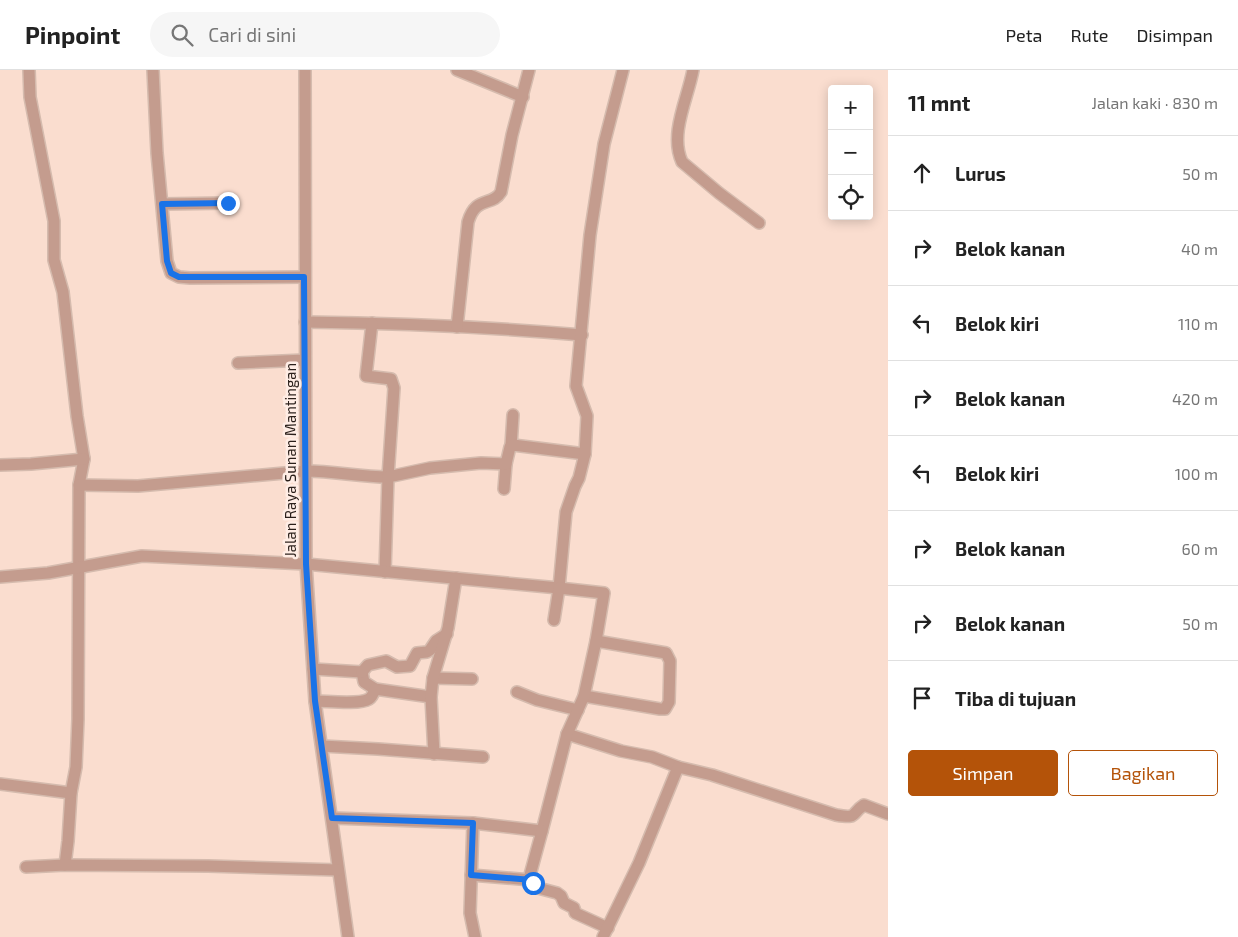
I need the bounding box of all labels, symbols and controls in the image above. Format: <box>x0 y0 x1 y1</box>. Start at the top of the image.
search box <box>150 12 500 57</box>
text: Pinpoint <box>25 20 120 49</box>
icon: search <box>168 21 196 49</box>
text: Cari di sini <box>208 23 296 46</box>
text: Peta <box>1006 24 1043 46</box>
text: Rute <box>1071 24 1108 46</box>
text: Disimpan <box>1136 24 1213 46</box>
map controls <box>828 85 873 220</box>
button: + <box>828 85 873 130</box>
text: 11 mnt <box>908 90 970 115</box>
text: Jalan kaki · 830 m <box>1092 93 1218 112</box>
button: − <box>828 130 873 175</box>
icon: ahead <box>908 159 936 187</box>
text: Lurus <box>955 162 1006 185</box>
text: 50 m <box>1182 164 1218 183</box>
button: locate <box>828 175 873 220</box>
route end <box>217 192 240 215</box>
icon: right <box>908 234 936 262</box>
text: Belok kanan <box>955 237 1065 260</box>
text: 40 m <box>1181 239 1218 258</box>
icon: left <box>908 309 936 337</box>
text: Belok kiri <box>955 312 1039 335</box>
text: 110 m <box>1178 314 1218 333</box>
street label: Jalan Raya Sunan Mantingan <box>281 363 299 557</box>
icon: right <box>908 384 936 412</box>
text: Belok kanan <box>955 387 1065 410</box>
text: 420 m <box>1172 389 1218 408</box>
icon: left <box>908 459 936 487</box>
text: Belok kiri <box>955 462 1039 485</box>
text: 100 m <box>1175 464 1218 483</box>
icon: right <box>908 534 936 562</box>
text: Belok kanan <box>955 537 1065 560</box>
text: 60 m <box>1182 539 1218 558</box>
icon: right <box>908 609 936 637</box>
text: Belok kanan <box>955 612 1065 635</box>
text: 50 m <box>1182 614 1218 633</box>
icon: arrive <box>908 684 936 712</box>
text: Tiba di tujuan <box>955 687 1076 710</box>
button: Simpan <box>908 750 1058 796</box>
button: Bagikan <box>1068 750 1218 796</box>
route start <box>522 872 545 895</box>

